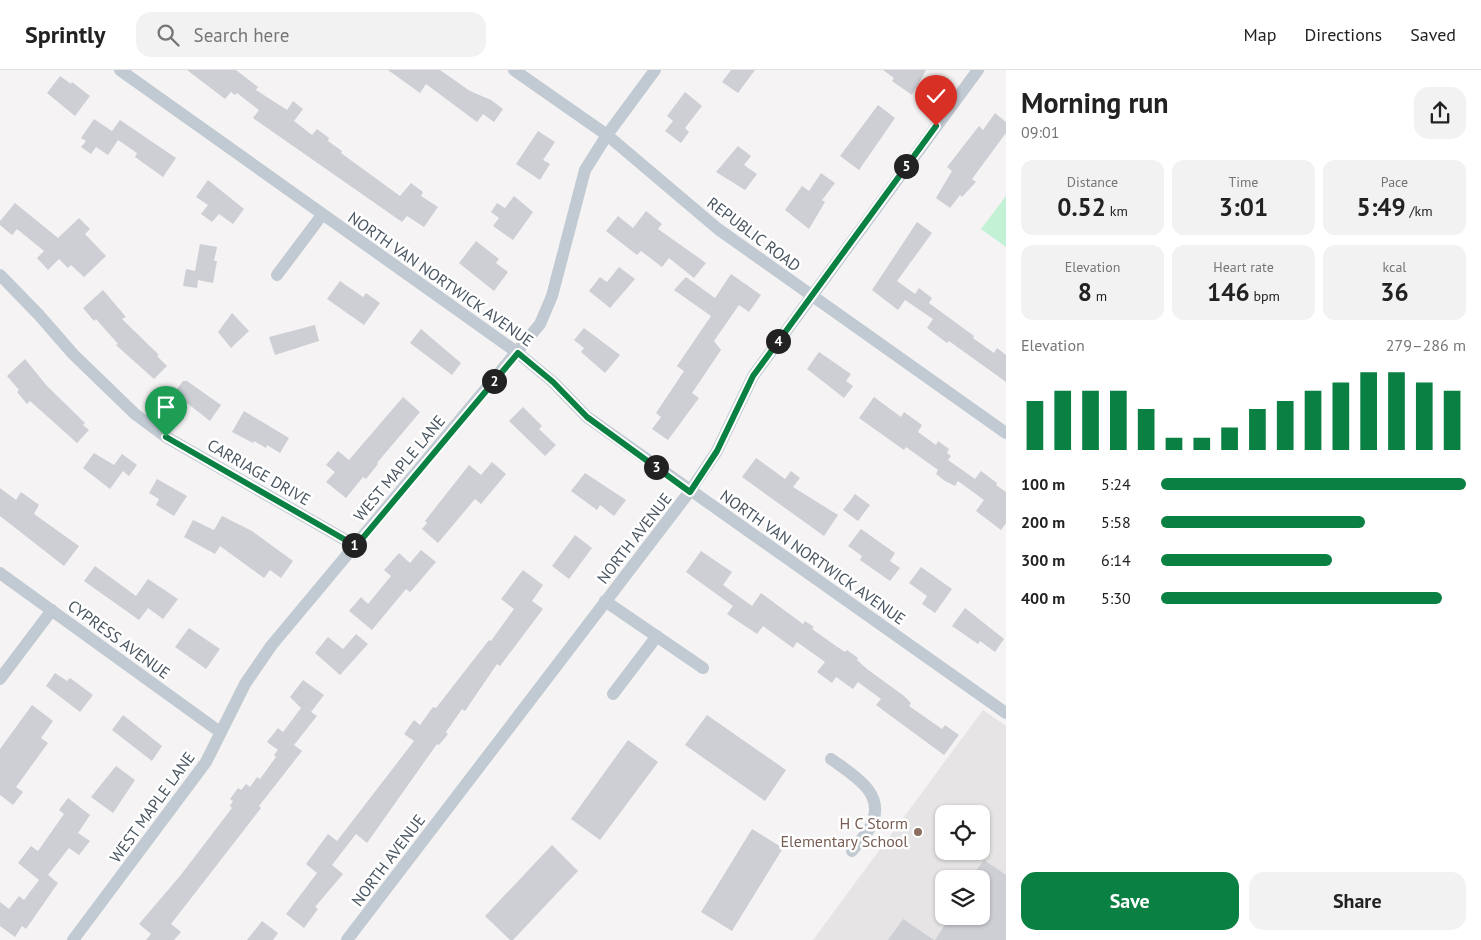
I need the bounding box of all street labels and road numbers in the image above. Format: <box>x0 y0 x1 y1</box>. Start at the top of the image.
street label: REPUBLIC ROAD <box>703 192 805 276</box>
street label: NORTH VAN NORTWICK AVENUE <box>344 207 538 351</box>
street label: WEST MAPLE LANE <box>349 411 449 525</box>
street label: CARRIAGE DRIVE <box>204 434 314 510</box>
street label: NORTH VAN NORTWICK AVENUE <box>716 485 910 629</box>
street label: NORTH AVENUE <box>592 489 676 587</box>
street label: CYPRESS AVENUE <box>64 595 174 683</box>
street label: WEST MAPLE LANE <box>105 748 199 866</box>
street label: NORTH AVENUE <box>347 810 429 910</box>

